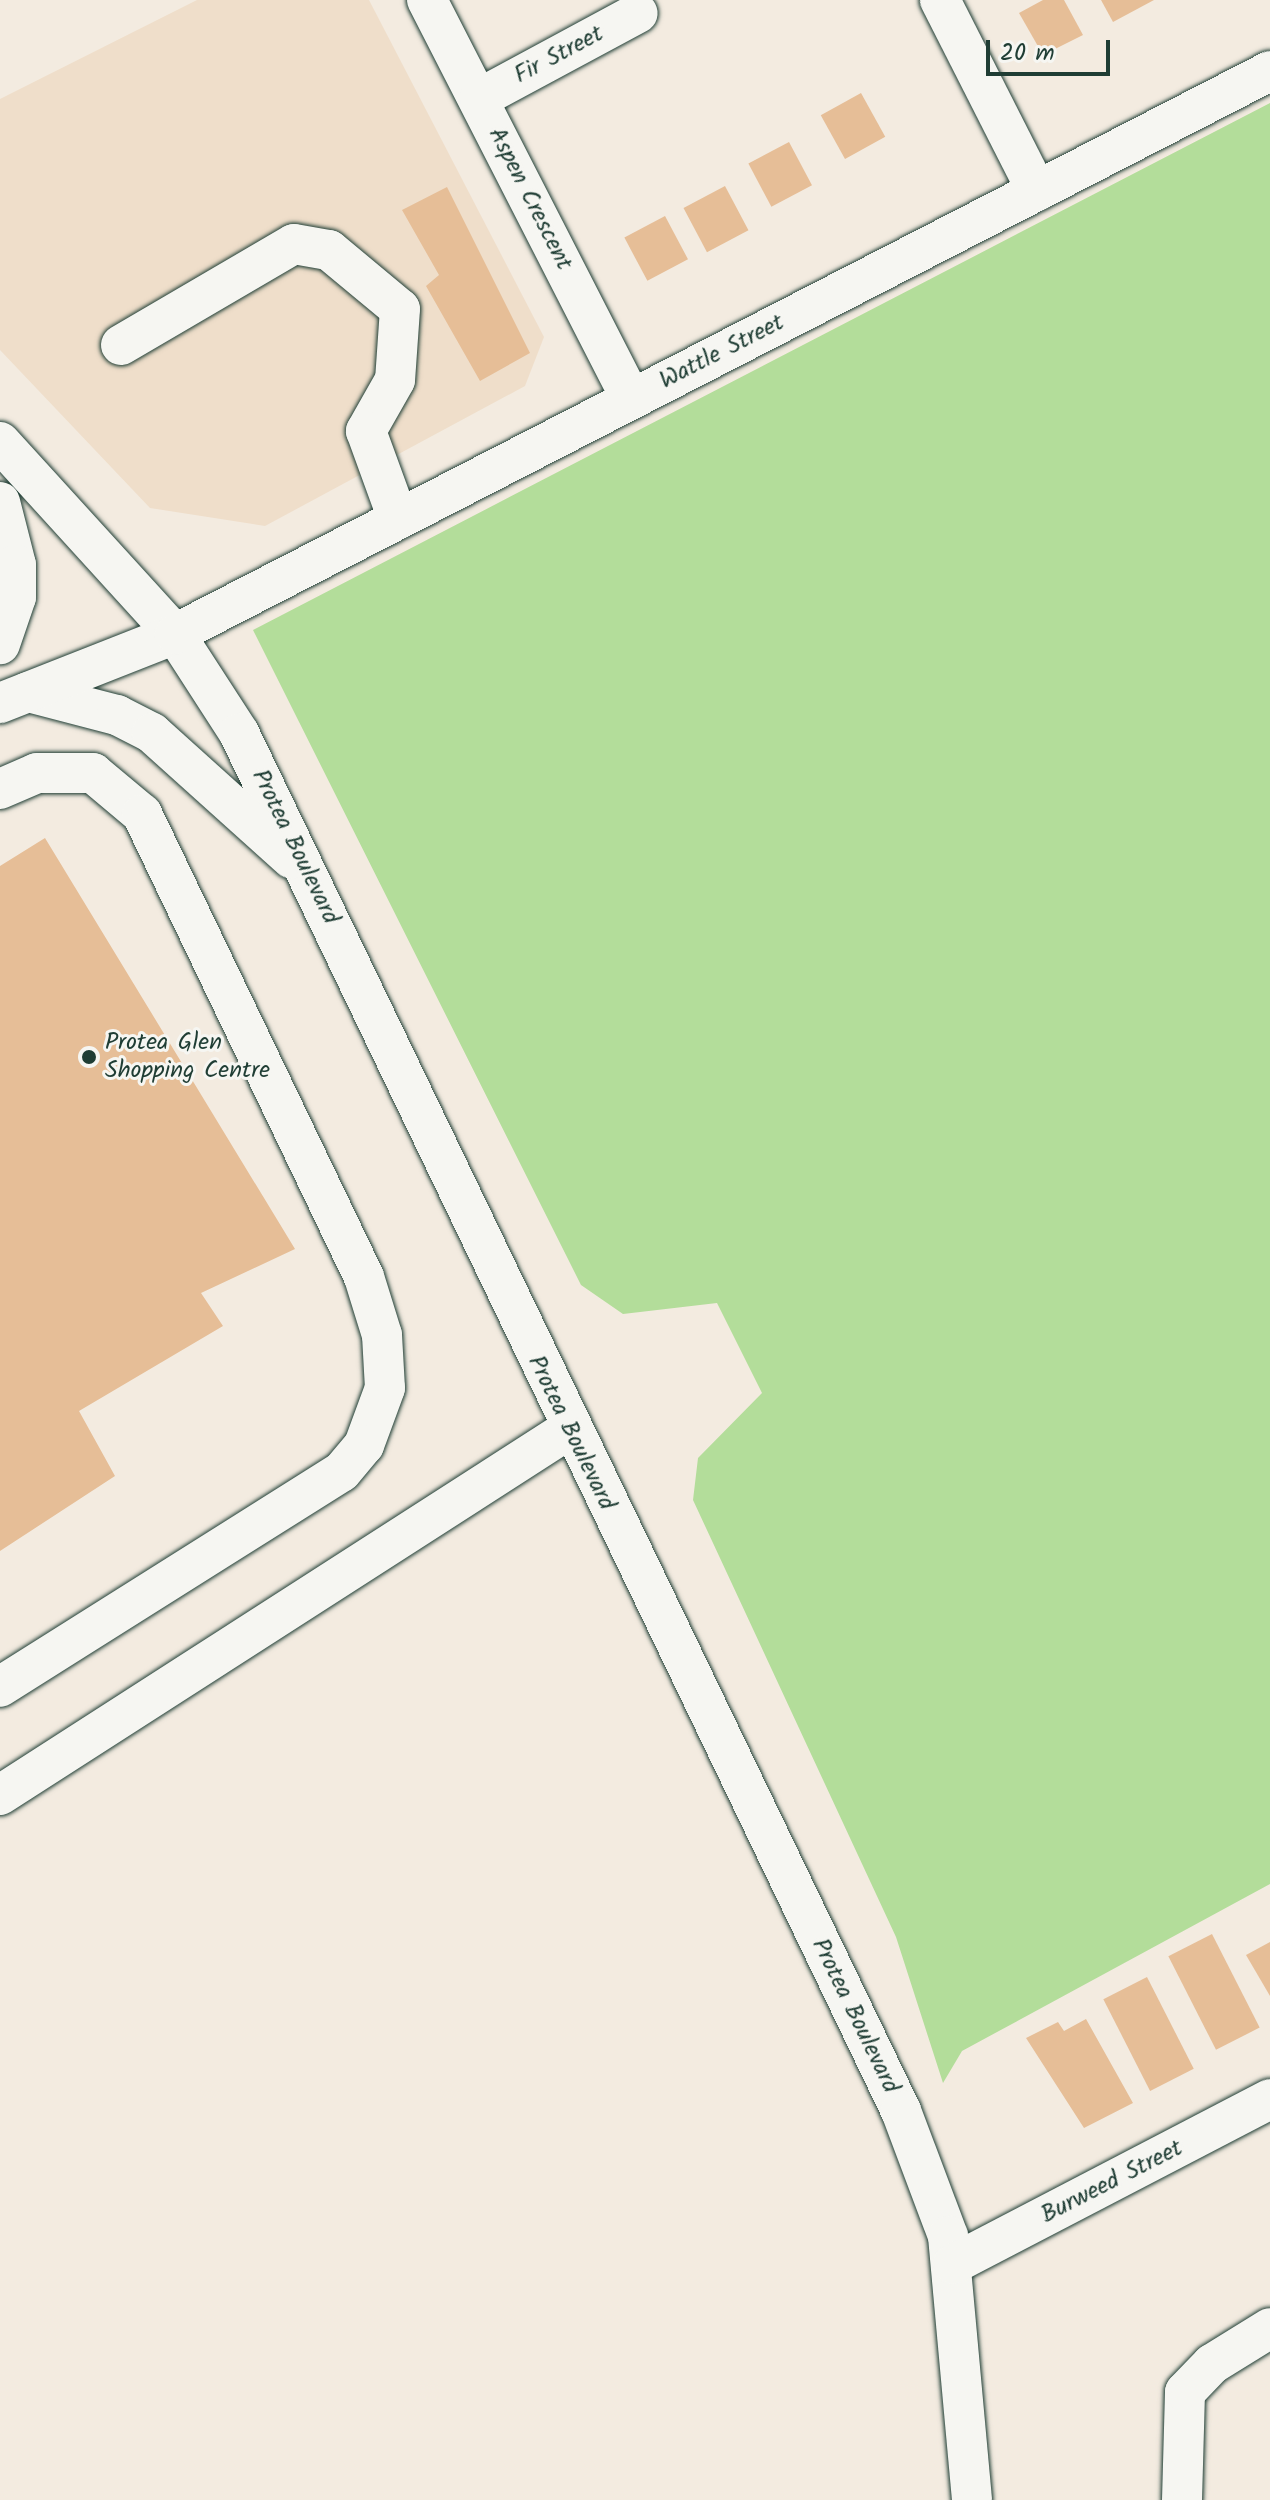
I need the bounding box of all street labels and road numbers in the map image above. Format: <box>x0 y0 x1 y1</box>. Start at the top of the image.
street label: Fir Street <box>510 20 608 90</box>
street label: Aspen Crescent <box>482 123 578 275</box>
street label: Wattle Street <box>655 308 789 396</box>
street label: Protea Boulevard <box>245 765 345 929</box>
street label: Protea Boulevard <box>521 1351 621 1515</box>
street label: Protea Boulevard <box>805 1934 905 2098</box>
street label: Burweed Street <box>1036 2134 1188 2230</box>

